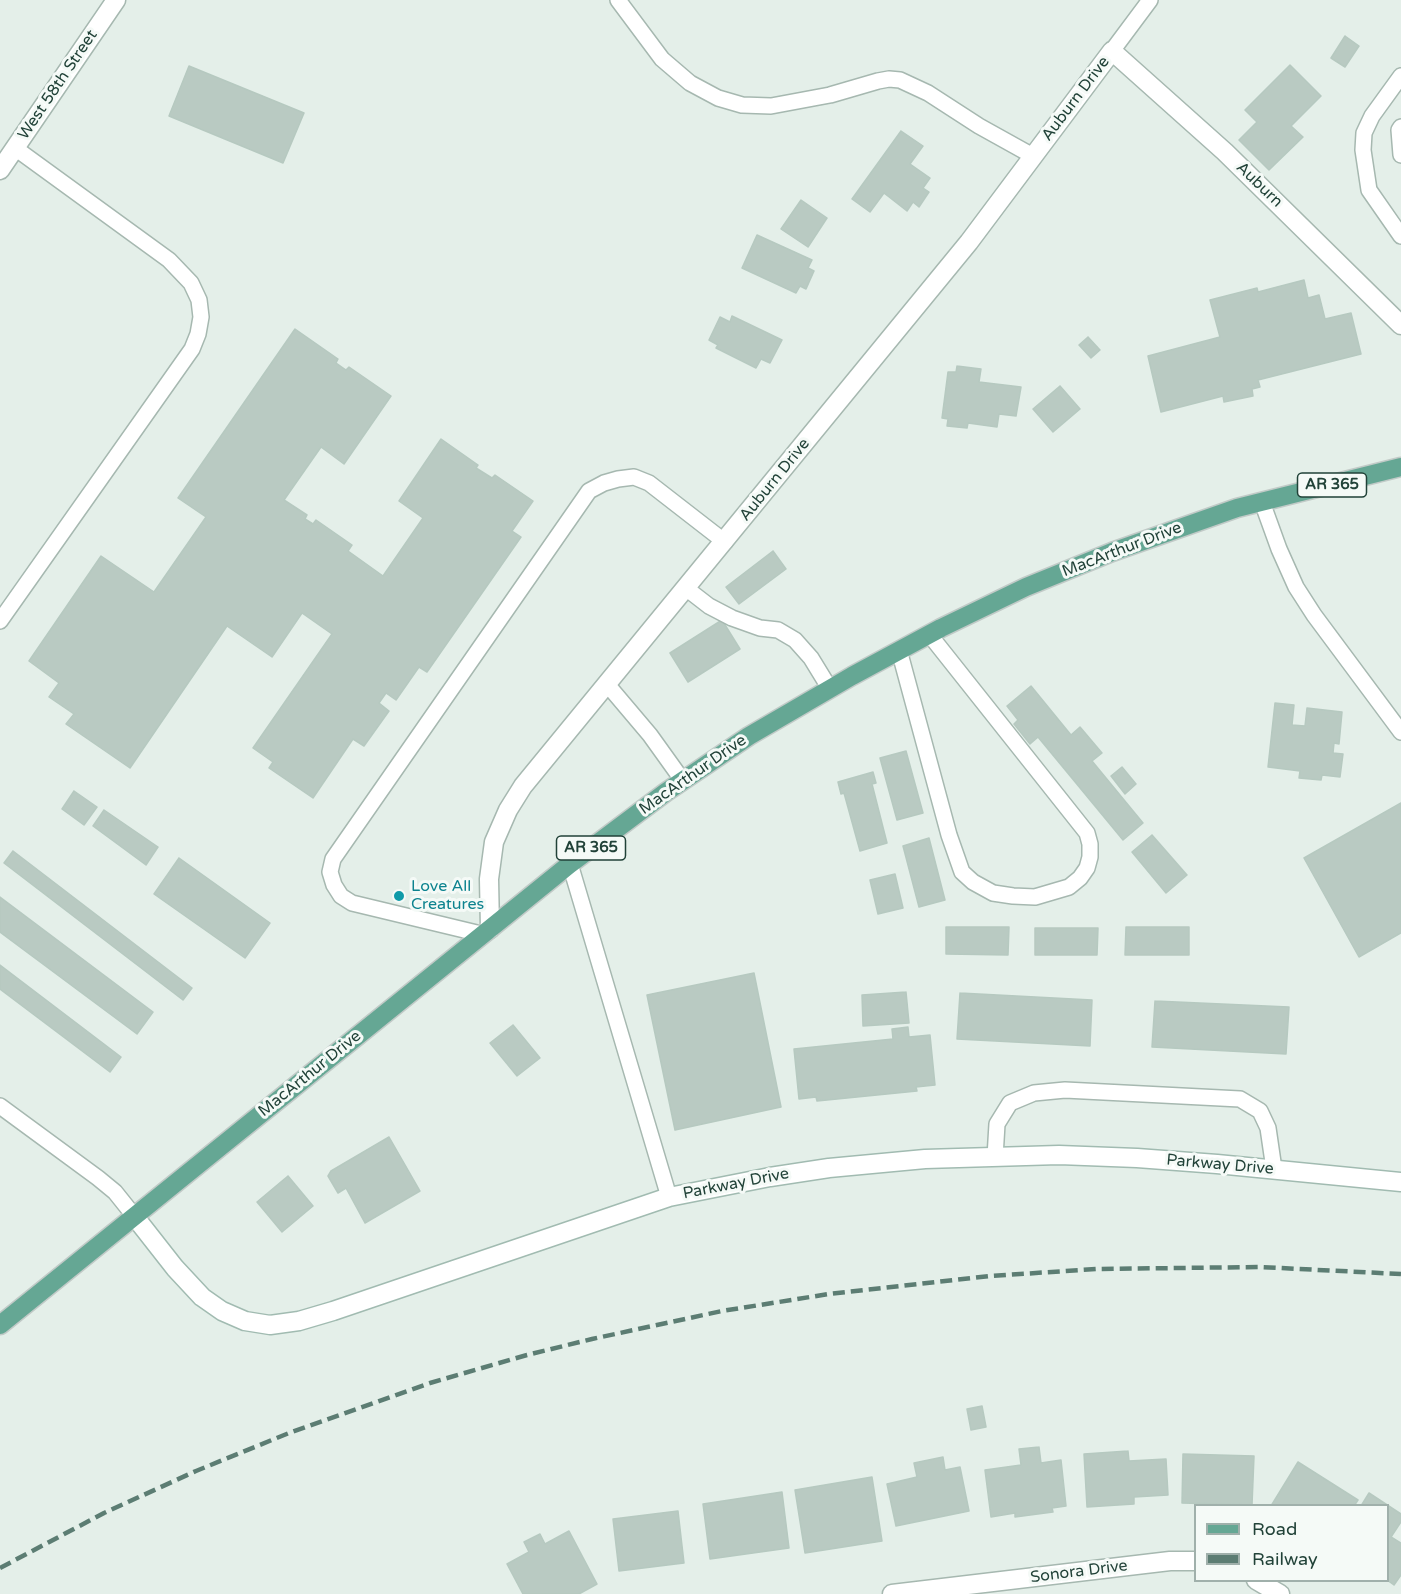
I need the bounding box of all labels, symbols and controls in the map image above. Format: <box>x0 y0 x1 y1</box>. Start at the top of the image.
street label: West 58th Street <box>14 26 102 144</box>
street label: Auburn Drive <box>1038 53 1114 145</box>
street label: Auburn <box>1232 158 1286 212</box>
street label: Auburn Drive <box>736 435 814 525</box>
road number: AR 365 <box>1298 473 1366 497</box>
street label: MacArthur Drive <box>1060 518 1184 582</box>
street label: MacArthur Drive <box>636 731 750 819</box>
road number: AR 365 <box>556 836 626 860</box>
place label: Love All Creatures <box>411 877 484 915</box>
marker: Love All Creatures <box>392 889 406 903</box>
street label: MacArthur Drive <box>255 1027 365 1121</box>
street label: Parkway Drive <box>1165 1151 1275 1179</box>
street label: Parkway Drive <box>681 1164 791 1204</box>
legend <box>1194 1504 1389 1582</box>
text: Road <box>1252 1518 1297 1540</box>
text: Railway <box>1252 1548 1318 1570</box>
street label: Sonora Drive <box>1029 1557 1129 1587</box>

